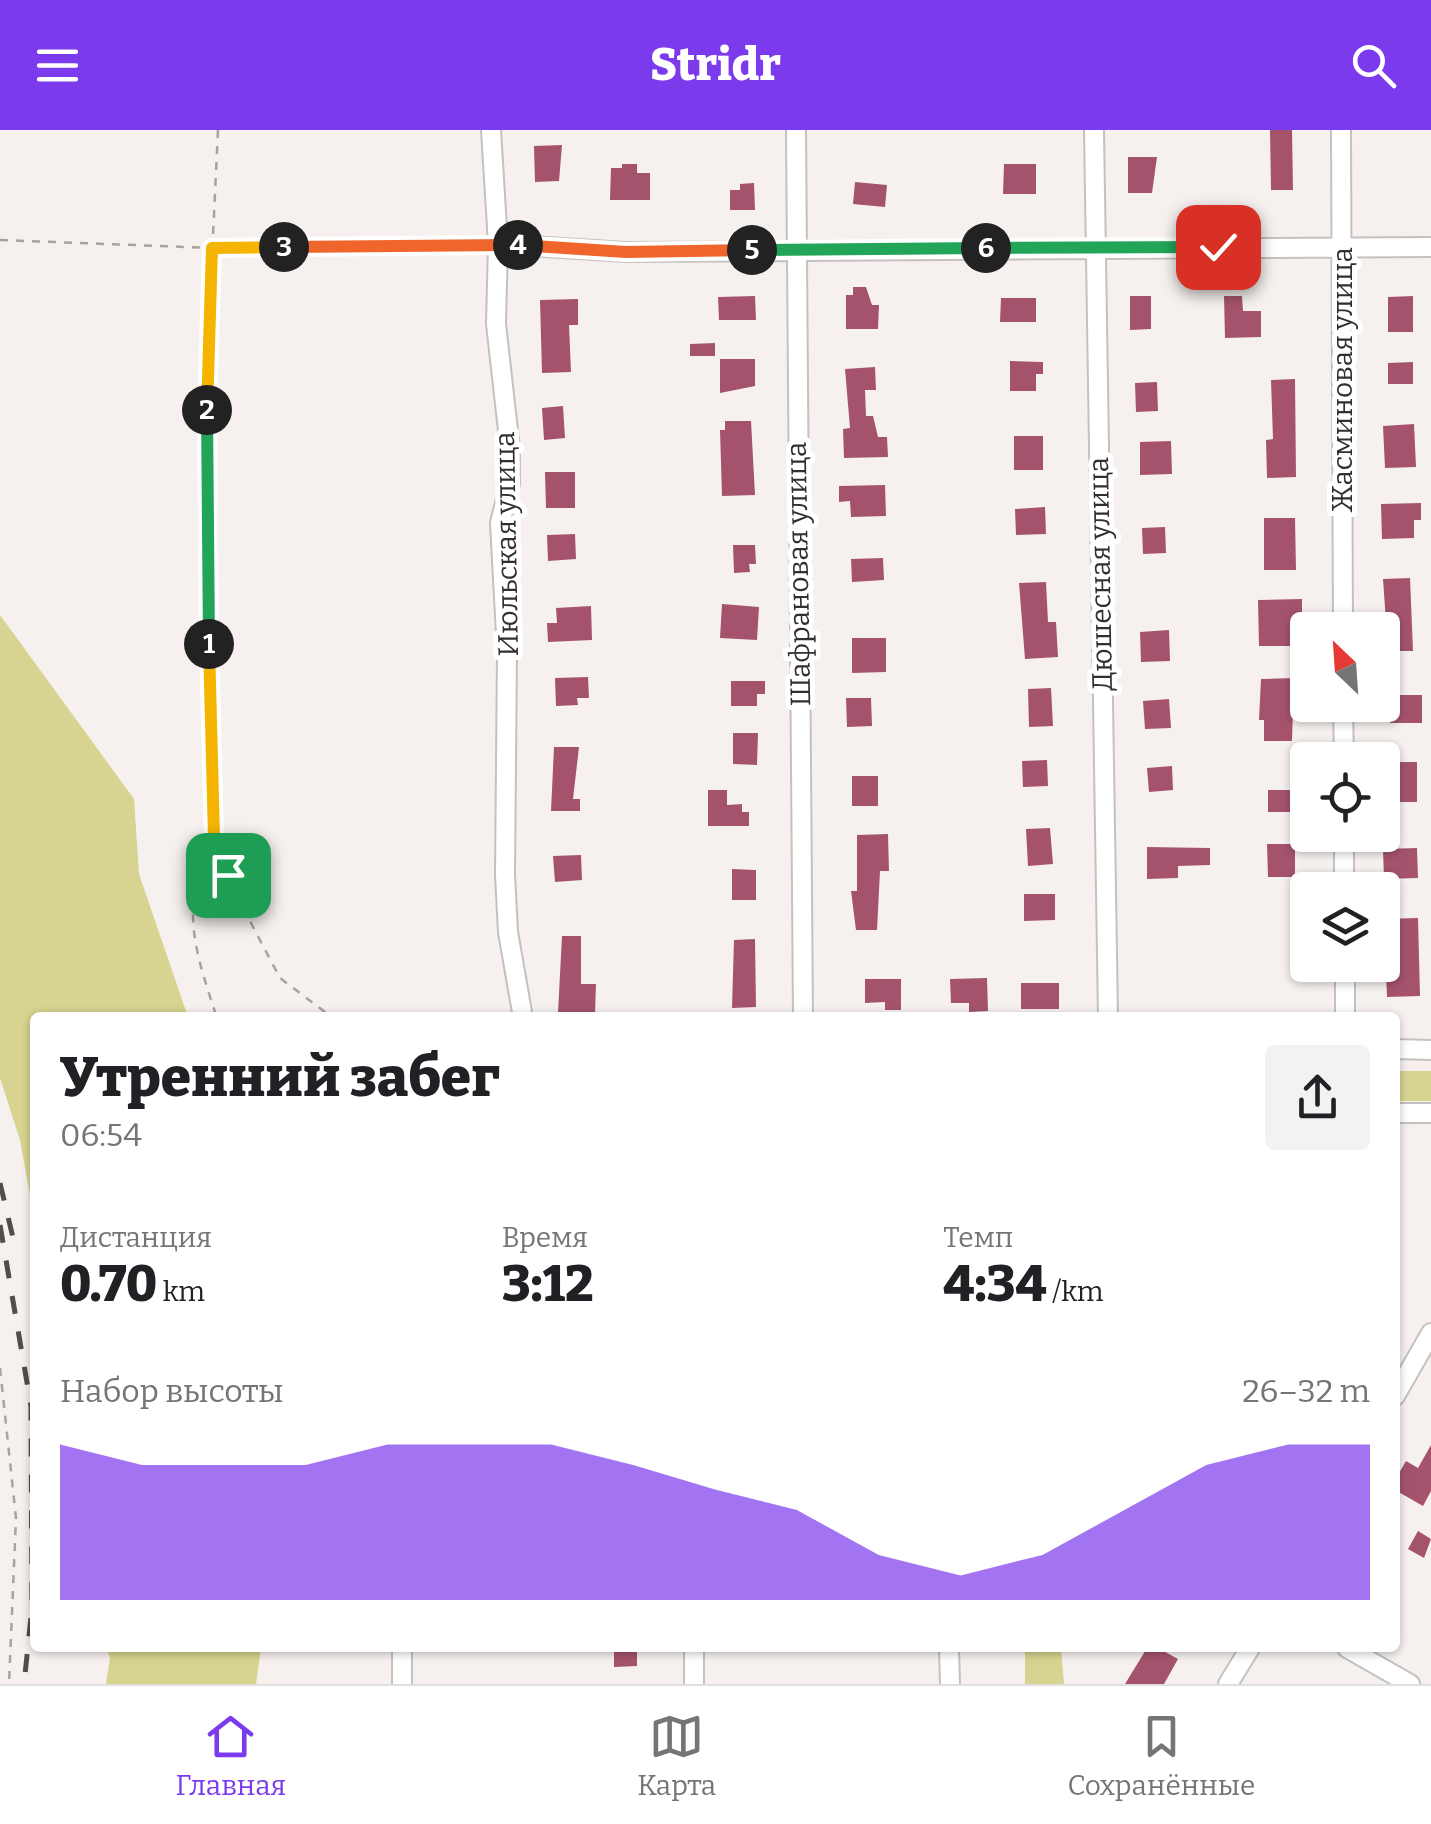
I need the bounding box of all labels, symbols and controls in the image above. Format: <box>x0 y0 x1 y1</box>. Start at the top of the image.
icon: menu <box>30 38 85 93</box>
text: Stridr <box>650 38 781 92</box>
icon: search <box>1346 38 1401 93</box>
pin <box>1176 205 1261 290</box>
pin: 4 <box>493 220 543 270</box>
icon: check <box>1191 220 1246 275</box>
pin: 3 <box>259 222 309 272</box>
pin: 6 <box>961 223 1011 273</box>
pin: 5 <box>727 225 777 275</box>
text: 4 <box>509 228 527 261</box>
text: 3 <box>276 230 292 263</box>
text: 6 <box>978 231 994 264</box>
text: 5 <box>744 233 760 266</box>
street label: Жасминовая улица <box>1326 247 1359 513</box>
pin: 2 <box>182 385 232 435</box>
text: 2 <box>199 393 215 426</box>
street label: Июльская улица <box>488 431 525 657</box>
street label: Шафрановая улица <box>780 441 817 707</box>
street label: Дюшесная улица <box>1082 457 1119 691</box>
north arrow <box>1290 612 1400 722</box>
map controls <box>1290 612 1400 982</box>
pin: 1 <box>184 619 234 669</box>
text: 1 <box>203 627 215 660</box>
button: locate <box>1290 742 1400 852</box>
pin <box>186 833 271 918</box>
icon: arrive <box>201 848 256 903</box>
button: layers <box>1290 872 1400 982</box>
text: Утренний забег <box>60 1045 500 1111</box>
button: share <box>1265 1045 1370 1150</box>
text: 06:54 <box>60 1116 142 1154</box>
text: Дистанция <box>60 1221 212 1254</box>
text: Время <box>502 1221 588 1254</box>
text: Темп <box>943 1221 1013 1254</box>
text: 0.70 <box>60 1254 157 1314</box>
text: 3:12 <box>502 1254 594 1314</box>
text: 4:34 <box>943 1254 1047 1314</box>
text: km <box>157 1275 205 1308</box>
text: /km <box>1047 1275 1103 1308</box>
text: Набор высоты <box>60 1372 284 1410</box>
text: 26–32 m <box>1242 1372 1370 1410</box>
tab: Главная <box>176 1709 286 1802</box>
tab: Карта <box>637 1709 716 1802</box>
tab: Сохранённые <box>1067 1709 1255 1802</box>

